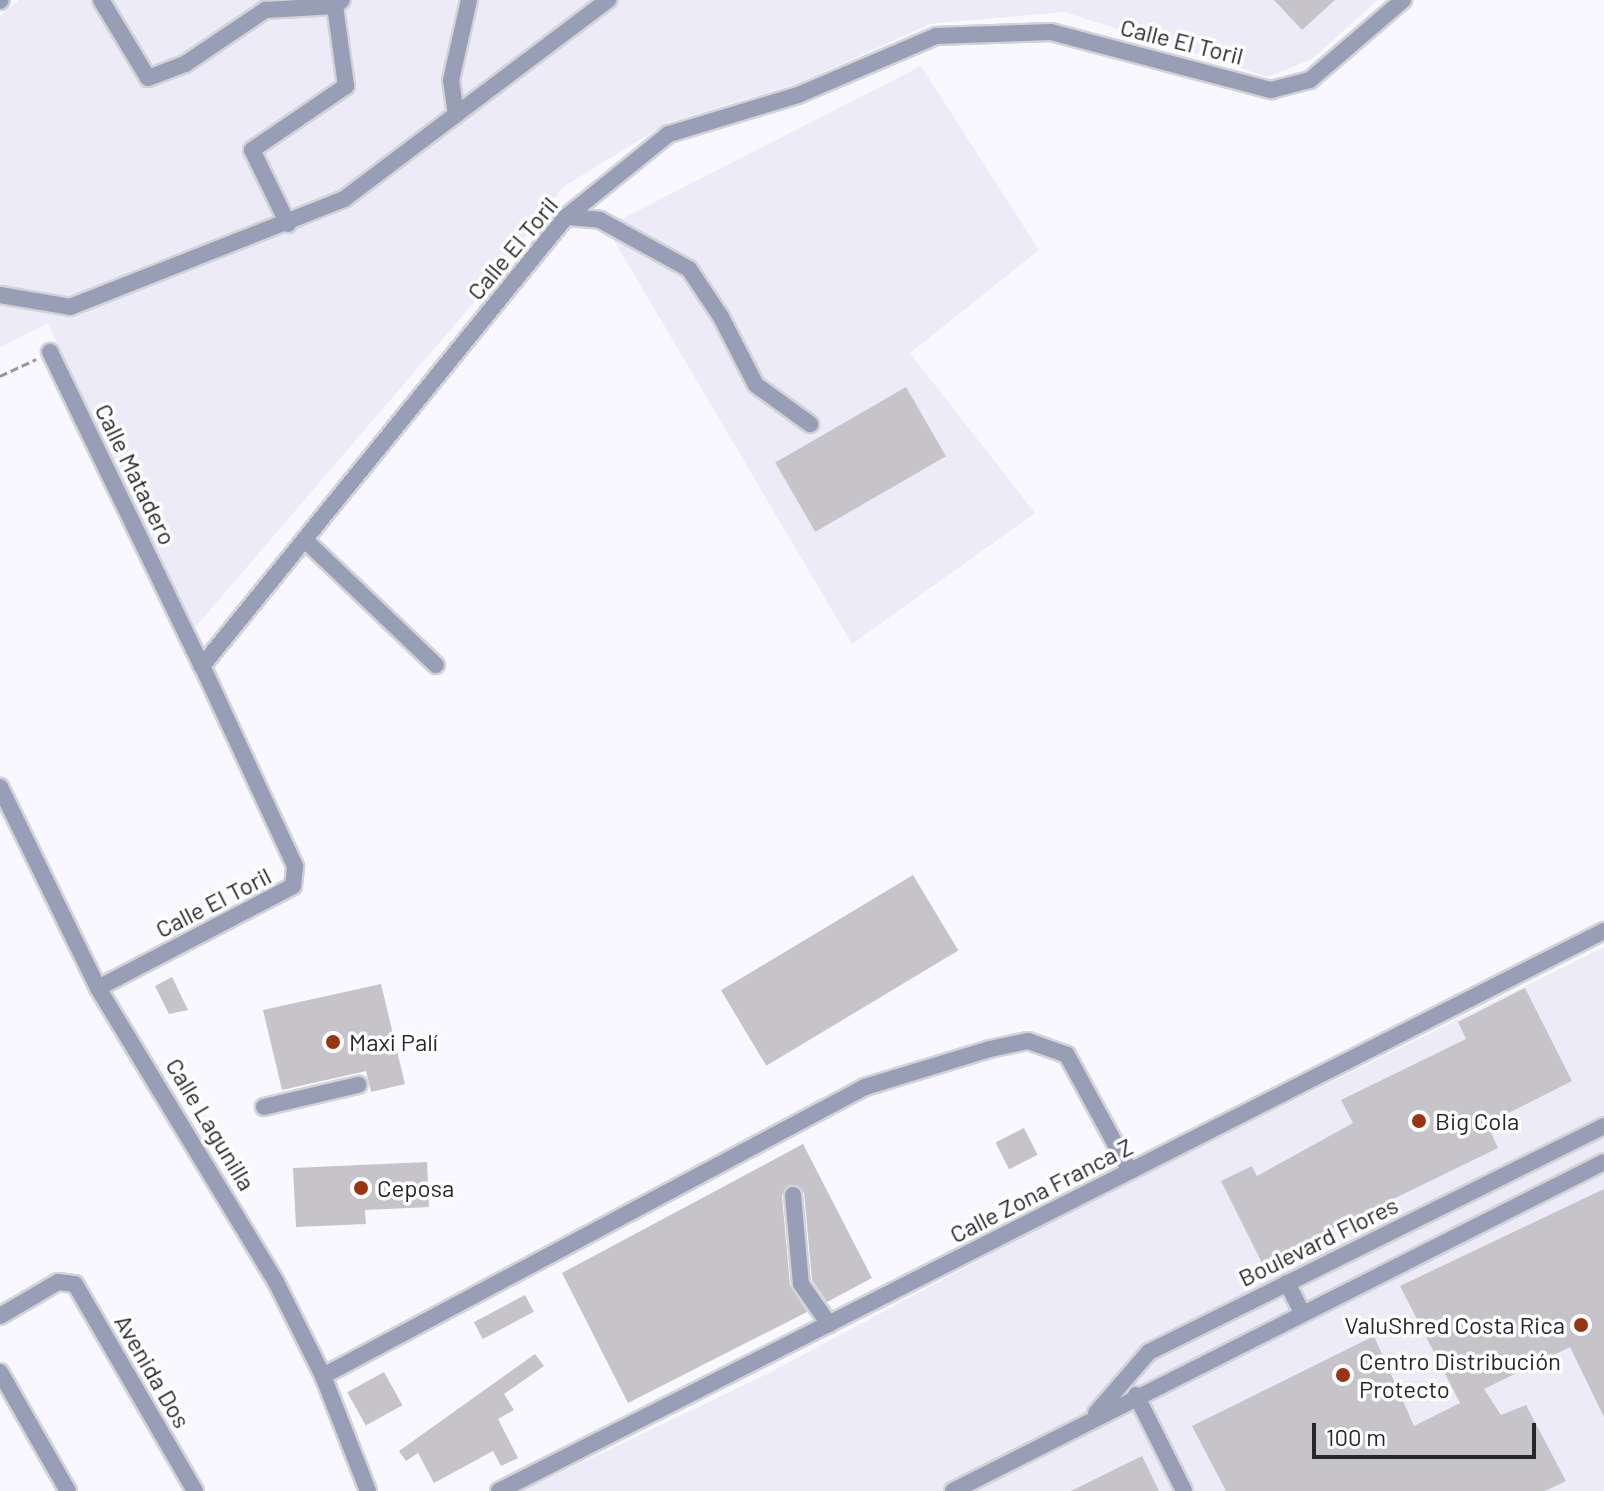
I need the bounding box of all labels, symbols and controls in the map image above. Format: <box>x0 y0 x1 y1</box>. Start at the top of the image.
street label: Calle El Toril <box>1118 12 1246 70</box>
street label: Calle El Toril <box>461 191 563 305</box>
street label: Calle Matadero <box>89 399 183 549</box>
street label: Calle El Toril <box>151 861 275 943</box>
place label: Maxi Palí <box>349 1028 438 1056</box>
marker: Maxi Palí <box>324 1033 342 1051</box>
street label: Calle Lagunilla <box>160 1053 262 1195</box>
place label: Big Cola <box>1435 1107 1519 1135</box>
marker: Big Cola <box>1410 1112 1428 1130</box>
street label: Calle Zona Franca Z <box>945 1131 1137 1249</box>
place label: Ceposa <box>377 1174 454 1202</box>
marker: Ceposa <box>352 1179 370 1197</box>
street label: Boulevard Flores <box>1234 1190 1402 1292</box>
street label: Avenida Dos <box>109 1309 197 1433</box>
place label: ValuShred Costa Rica <box>1345 1311 1565 1339</box>
marker: ValuShred Costa Rica <box>1572 1316 1590 1334</box>
place label: Centro Distribución Protecto <box>1359 1347 1561 1403</box>
marker: Centro Distribución Protecto <box>1334 1366 1352 1384</box>
scale bar <box>1316 1407 1540 1457</box>
text: 100 m <box>1326 1422 1386 1451</box>

